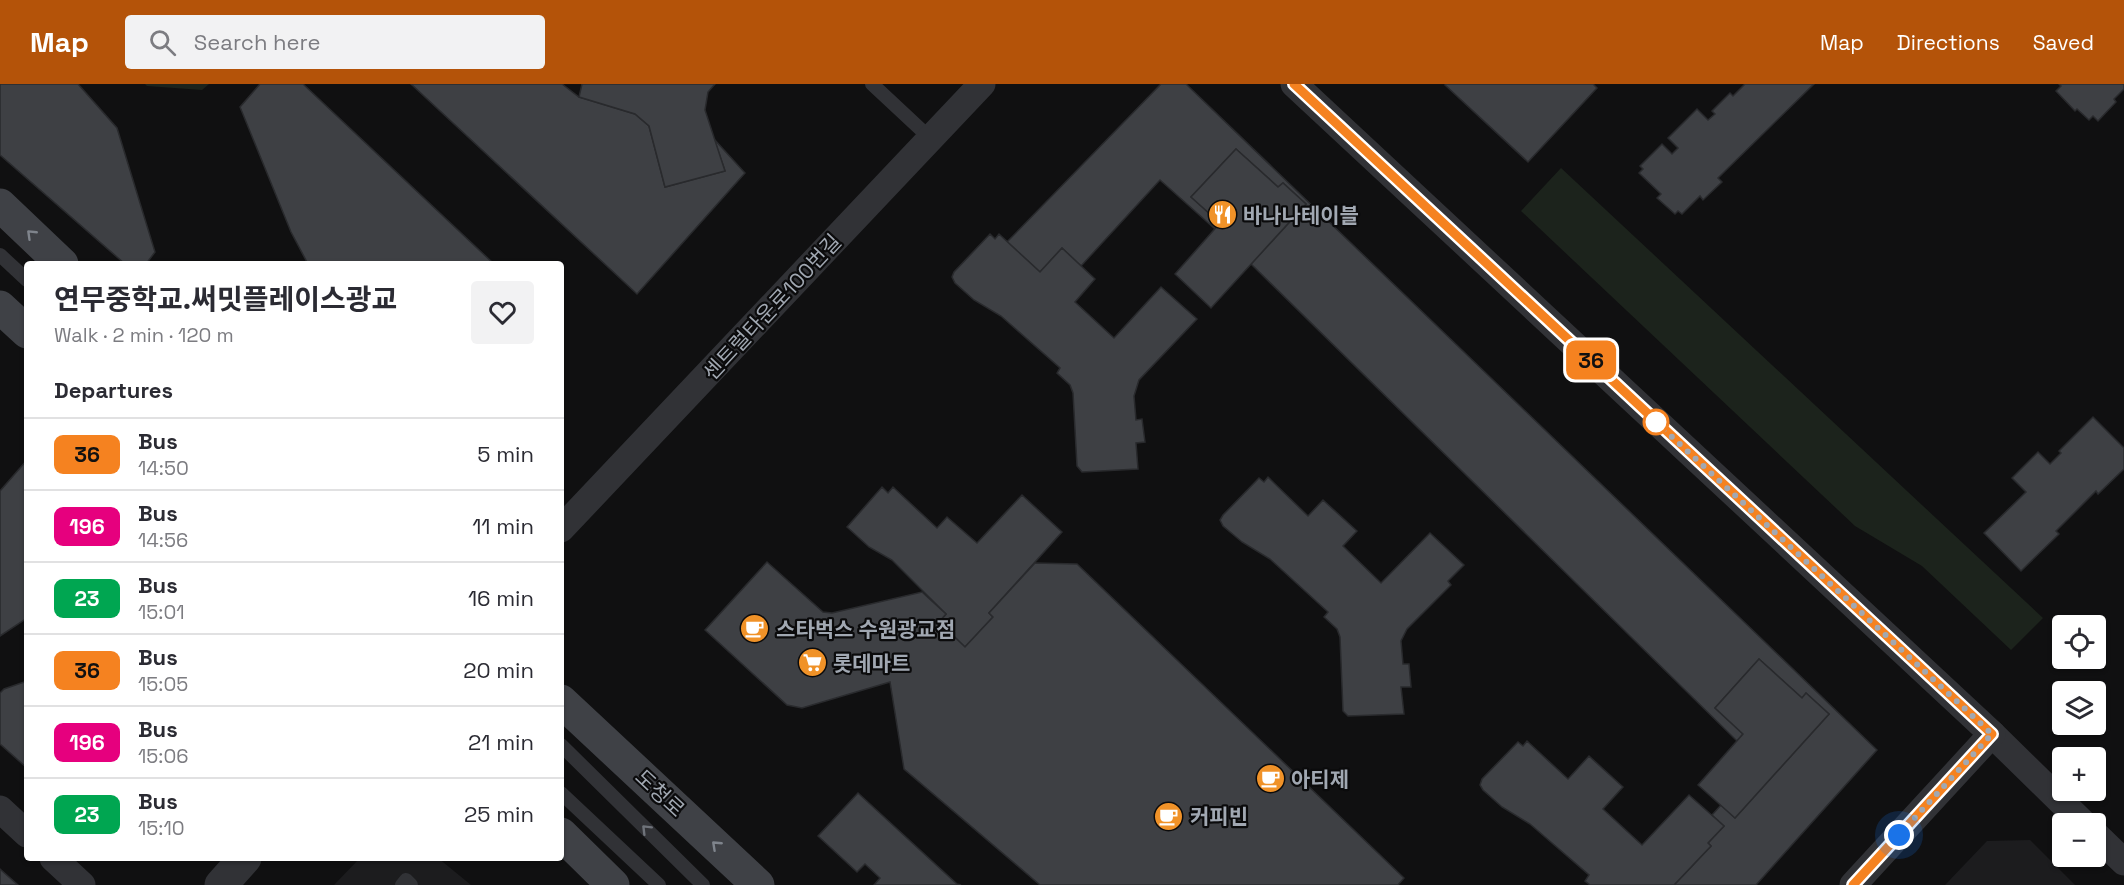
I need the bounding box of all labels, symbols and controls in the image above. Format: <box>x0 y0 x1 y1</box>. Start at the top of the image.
search box <box>125 15 545 69</box>
text: Map <box>30 24 89 60</box>
icon: search <box>146 26 179 59</box>
text: Search here <box>194 28 321 56</box>
text: Map <box>1820 29 1864 56</box>
text: Directions <box>1897 29 2000 56</box>
text: Saved <box>2033 29 2094 56</box>
restaurant icon: 바나나테이블 <box>1206 199 1238 231</box>
place label: 바나나테이블 <box>1243 202 1359 229</box>
street label: 센트럴타운로100번길 <box>697 228 847 386</box>
one-way arrow <box>28 231 39 242</box>
text: 연무중학교.써밋플레이스광교 <box>54 281 397 317</box>
button: heart <box>471 281 534 344</box>
text: Walk · 2 min · 120 m <box>54 322 234 348</box>
line badge: 36 <box>1564 340 1618 380</box>
text: 36 <box>1578 347 1604 374</box>
text: Departures <box>54 376 173 404</box>
unlabelled marker <box>1643 409 1669 435</box>
text: Bus <box>138 427 178 455</box>
text: 5 min <box>477 440 534 468</box>
text: 36 <box>74 441 100 468</box>
text: 14:50 <box>138 455 189 481</box>
text: Bus <box>138 499 178 527</box>
text: 11 min <box>472 512 534 540</box>
text: 196 <box>69 513 105 540</box>
text: 14:56 <box>138 527 188 553</box>
text: Bus <box>138 571 178 599</box>
text: 16 min <box>468 584 534 612</box>
text: 23 <box>74 585 100 612</box>
text: 15:01 <box>138 599 185 625</box>
cafe icon: 스타벅스 수원광교점 <box>739 613 771 645</box>
map controls <box>2052 615 2106 867</box>
button: locate <box>2052 615 2106 669</box>
place label: 스타벅스 수원광교점 <box>776 616 955 643</box>
text: Bus <box>138 643 178 671</box>
supermarket icon: 롯데마트 <box>796 647 828 679</box>
place label: 롯데마트 <box>833 650 910 677</box>
text: 20 min <box>463 656 534 684</box>
text: 36 <box>74 657 100 684</box>
text: 15:05 <box>138 671 188 697</box>
button: layers <box>2052 681 2106 735</box>
text: Bus <box>138 715 178 743</box>
text: 21 min <box>468 728 534 756</box>
text: 196 <box>69 729 105 756</box>
text: 15:06 <box>138 743 188 769</box>
button: + <box>2052 747 2106 801</box>
street label: 도청로 <box>630 763 690 823</box>
cafe icon: 아티제 <box>1254 763 1286 795</box>
place label: 아티제 <box>1291 766 1349 793</box>
text: Bus <box>138 787 178 815</box>
text: 25 min <box>464 800 534 828</box>
cafe icon: 커피빈 <box>1153 800 1185 832</box>
text: 23 <box>74 801 100 828</box>
place label: 커피빈 <box>1190 803 1248 830</box>
button: − <box>2052 813 2106 867</box>
text: 15:10 <box>138 815 185 841</box>
your location <box>1884 820 1914 850</box>
one-way arrow <box>643 826 654 837</box>
one-way arrow <box>712 841 722 852</box>

